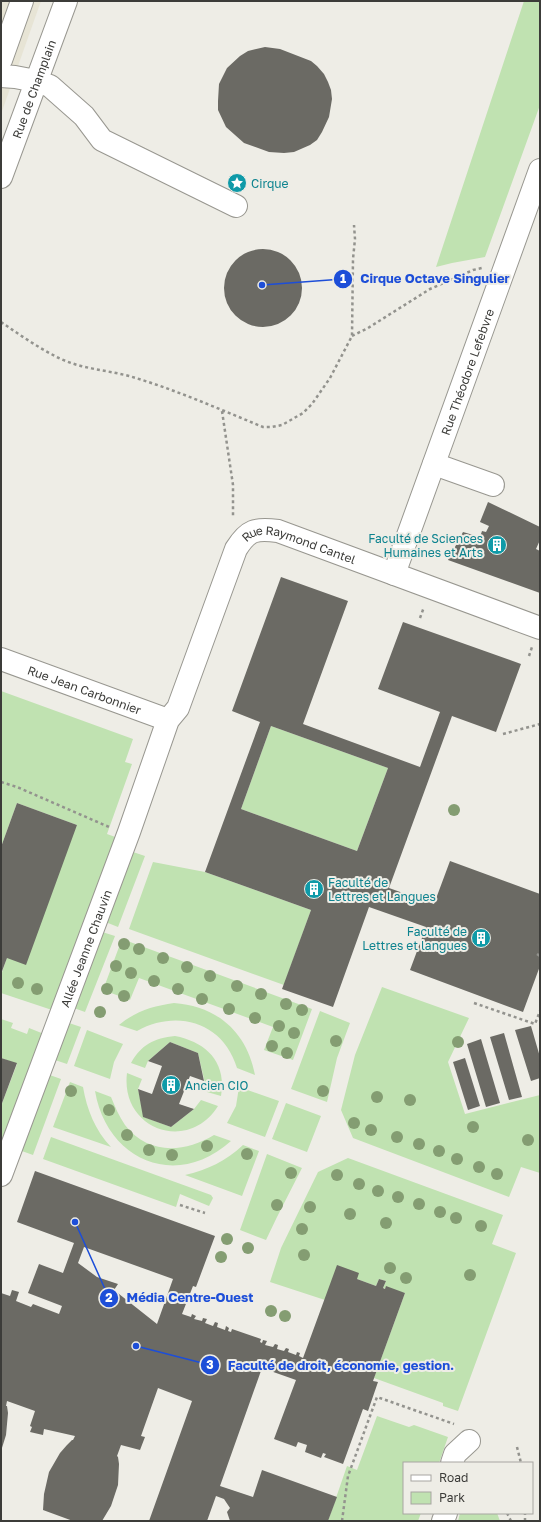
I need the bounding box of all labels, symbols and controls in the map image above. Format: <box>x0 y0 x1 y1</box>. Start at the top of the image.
street label: Rue de Champlain <box>8 37 59 140</box>
place icon: Cirque <box>226 172 248 194</box>
place label: Cirque <box>251 176 289 191</box>
callout: Cirque Octave Singulier <box>333 266 518 291</box>
text: Cirque Octave Singulier <box>360 270 510 286</box>
text: 1 <box>340 271 346 286</box>
street label: Rue Théodore Lefebvre <box>437 306 497 437</box>
street label: Rue Raymond Cantel <box>238 522 358 567</box>
place label: Faculté de Sciences Humaines et Arts <box>368 531 483 560</box>
building icon: Faculté de Sciences Humaines et Arts <box>486 534 508 556</box>
street label: Rue Jean Carbonnier <box>26 662 144 717</box>
place label: Faculté de Lettres et Langues <box>328 875 436 904</box>
building icon: Faculté de Lettres et Langues <box>303 878 325 900</box>
street label: Allée Jeanne Chauvin <box>57 887 114 1009</box>
place label: Faculté de Lettres et langues <box>362 924 467 953</box>
building icon: Faculté de Lettres et langues <box>470 927 492 949</box>
building icon: Ancien CIO <box>160 1074 182 1096</box>
place label: Ancien CIO <box>185 1078 248 1093</box>
callout: Média Centre-Ouest <box>99 1285 262 1310</box>
text: Média Centre-Ouest <box>127 1289 253 1305</box>
text: 2 <box>105 1290 113 1305</box>
callout: Faculté de droit, économie, gestion. <box>200 1353 462 1378</box>
text: 3 <box>206 1357 214 1372</box>
text: Faculté de droit, économie, gestion. <box>228 1357 454 1373</box>
legend <box>403 1462 533 1514</box>
text: Road <box>439 1470 468 1485</box>
text: Park <box>439 1490 465 1505</box>

